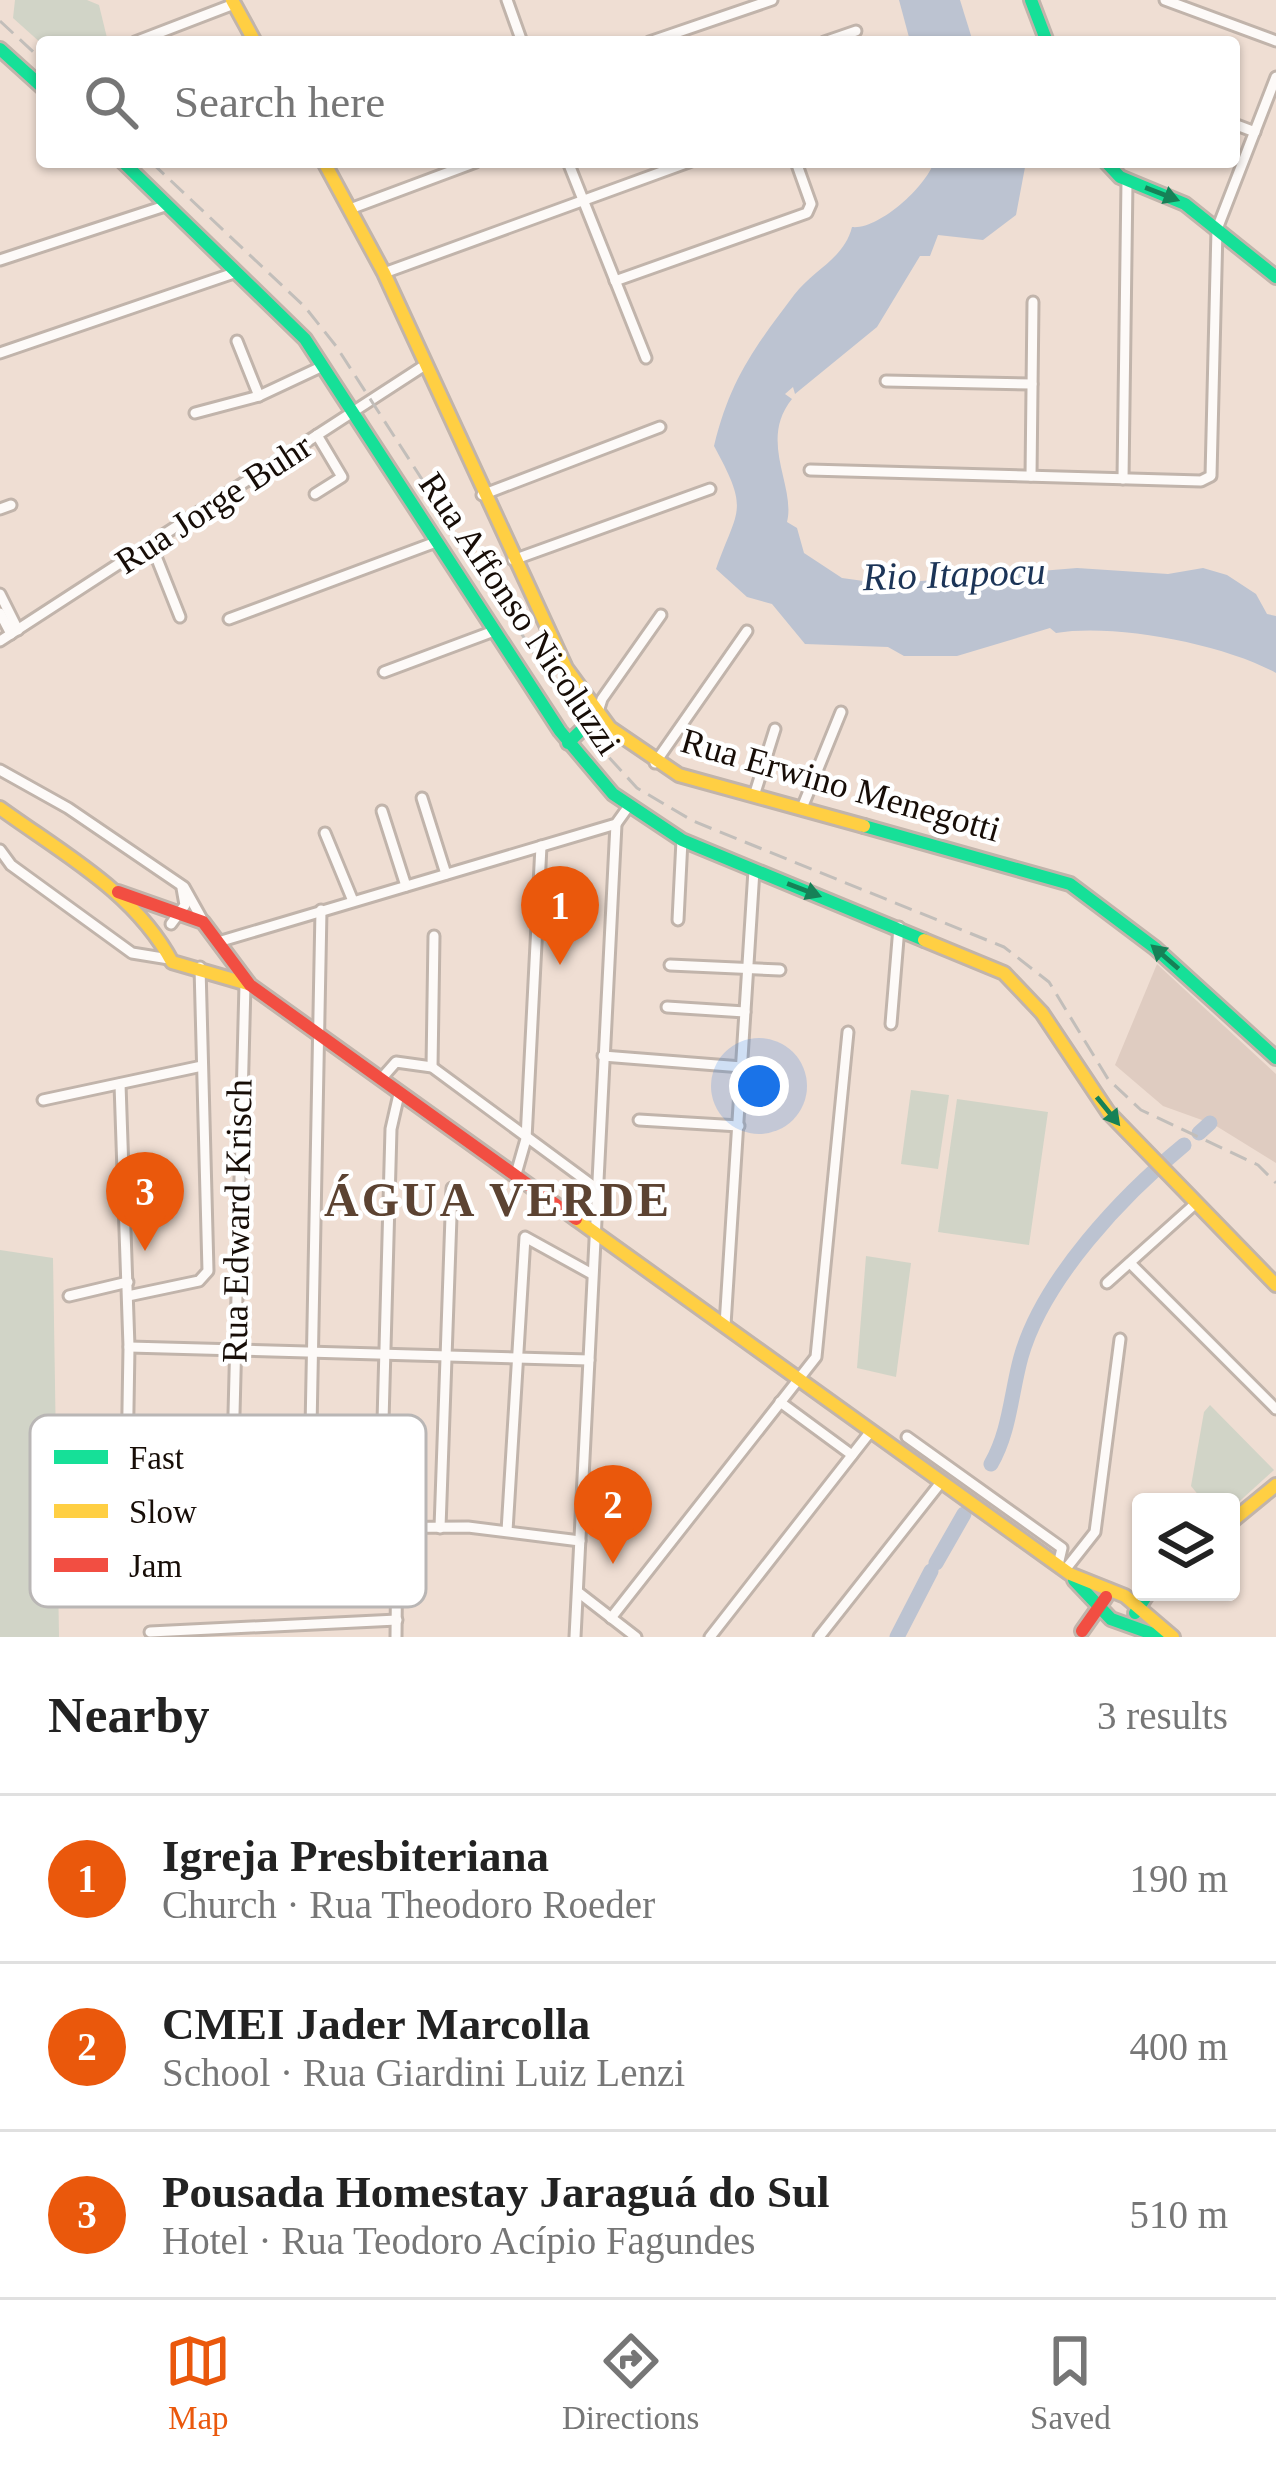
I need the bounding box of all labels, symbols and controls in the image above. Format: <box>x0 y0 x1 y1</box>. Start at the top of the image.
search box <box>36 36 1240 168</box>
icon: search <box>78 69 144 135</box>
text: Search here <box>174 77 385 127</box>
one-way arrow <box>1145 185 1181 204</box>
street label: Rua Jorge Buhr <box>108 426 319 582</box>
street label: Rua Affonso Nicoluzzi <box>411 465 629 762</box>
water label: Rio Itapocu <box>861 549 1046 599</box>
street label: Rua Erwino Menegotti <box>677 720 1005 850</box>
pin: 1 <box>521 866 599 965</box>
one-way arrow <box>786 881 822 900</box>
one-way arrow <box>1150 944 1180 971</box>
your location <box>729 1056 789 1116</box>
street label: Rua Edward Krisch <box>215 1079 259 1363</box>
one-way arrow <box>1094 1095 1120 1126</box>
pin: 3 <box>106 1152 184 1251</box>
district label: ÁGUA VERDE <box>324 1173 672 1226</box>
legend <box>30 1415 426 1607</box>
text: Fast <box>129 1440 184 1476</box>
pin: 2 <box>574 1465 652 1564</box>
map controls <box>1132 1493 1240 1601</box>
button: layers <box>1132 1493 1240 1601</box>
text: Slow <box>129 1494 197 1530</box>
text: Jam <box>129 1548 182 1584</box>
text: Nearby <box>48 1687 209 1743</box>
text: 3 results <box>1097 1694 1228 1737</box>
text: Igreja Presbiteriana <box>162 1831 549 1881</box>
text: 1 <box>77 1857 97 1900</box>
text: 190 m <box>1129 1857 1228 1900</box>
text: Church · Rua Theodoro Roeder <box>162 1883 655 1926</box>
text: CMEI Jader Marcolla <box>162 1999 590 2049</box>
text: 2 <box>77 2025 97 2068</box>
text: 400 m <box>1129 2025 1228 2068</box>
text: School · Rua Giardini Luiz Lenzi <box>162 2051 685 2094</box>
text: Pousada Homestay Jaraguá do Sul <box>162 2167 830 2217</box>
text: 3 <box>77 2193 97 2236</box>
text: 510 m <box>1129 2193 1228 2236</box>
text: Hotel · Rua Teodoro Acípio Fagundes <box>162 2219 755 2262</box>
tab: Map <box>165 2328 231 2437</box>
tab: Directions <box>562 2328 699 2437</box>
tab: Saved <box>1030 2328 1111 2437</box>

